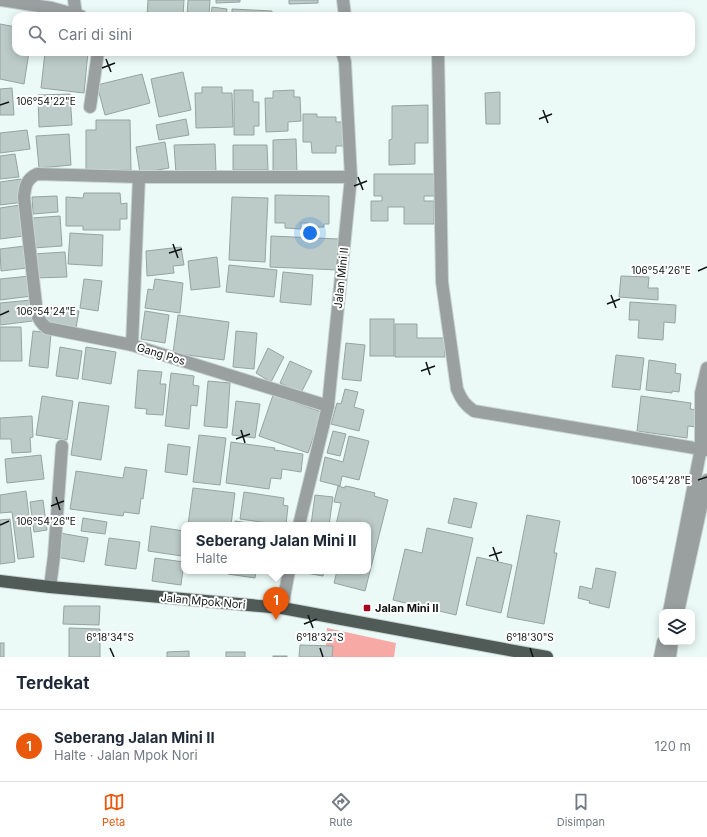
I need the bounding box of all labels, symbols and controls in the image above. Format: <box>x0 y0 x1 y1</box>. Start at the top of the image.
search box <box>12 12 695 56</box>
icon: search <box>26 23 48 45</box>
text: Cari di sini <box>58 25 132 44</box>
text: 106°54'22"E <box>16 95 76 107</box>
your location <box>300 223 320 243</box>
street label: Jalan Mini II <box>331 247 351 309</box>
text: 106°54'26"E <box>631 264 691 276</box>
text: 106°54'24"E <box>16 305 76 317</box>
street label: Gang Pos <box>135 340 187 368</box>
text: 106°54'28"E <box>631 474 691 486</box>
text: 106°54'26"E <box>16 515 76 527</box>
popup <box>181 522 371 574</box>
text: Seberang Jalan Mini II <box>196 531 356 550</box>
text: Halte <box>196 550 228 566</box>
pin: 1 <box>263 587 289 620</box>
street label: Jalan Mpok Nori <box>160 590 246 612</box>
place label: Jalan Mini II <box>375 601 438 615</box>
marker: Jalan Mini II <box>362 603 372 613</box>
map controls <box>659 609 695 645</box>
button: layers <box>659 609 695 645</box>
text: 6°18'34"S <box>86 631 134 643</box>
text: 6°18'32"S <box>296 631 344 643</box>
text: 6°18'30"S <box>506 631 554 643</box>
text: Terdekat <box>16 673 89 693</box>
text: Seberang Jalan Mini II <box>54 728 215 747</box>
text: 1 <box>26 738 32 754</box>
text: 120 m <box>655 738 691 754</box>
text: Halte · Jalan Mpok Nori <box>54 747 198 763</box>
tab: Peta <box>102 791 125 829</box>
tab: Rute <box>329 791 353 829</box>
tab: Disimpan <box>557 791 605 829</box>

